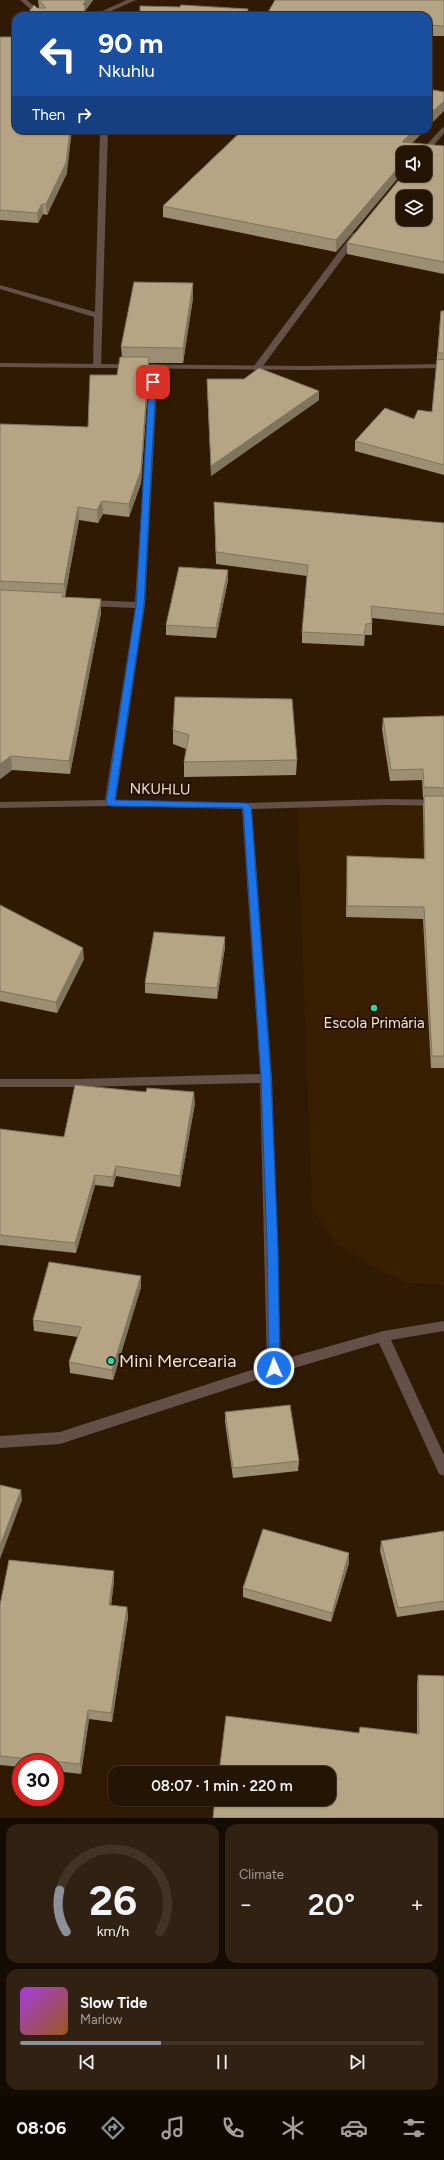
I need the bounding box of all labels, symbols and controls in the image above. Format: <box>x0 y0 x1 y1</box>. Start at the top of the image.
text: 90 m <box>98 26 163 60</box>
icon: left <box>32 28 84 80</box>
text: Nkuhlu <box>98 60 155 82</box>
icon: right <box>73 104 95 126</box>
text: Then <box>32 106 65 124</box>
map controls <box>396 146 432 226</box>
button: sound <box>396 146 432 182</box>
button: layers <box>396 190 432 226</box>
pin <box>136 365 170 399</box>
icon: arrive <box>142 371 164 393</box>
street label: NKUHLU <box>129 779 191 799</box>
marker: Escola Primária <box>369 1003 379 1013</box>
place label: Escola Primária <box>323 1014 425 1032</box>
position arrow <box>253 1347 295 1389</box>
place label: Mini Mercearia <box>119 1350 236 1372</box>
marker: Mini Mercearia <box>106 1356 116 1366</box>
speed limit sign: 30 <box>12 1754 64 1806</box>
text: 08:07 · 1 min · 220 m <box>151 1777 293 1795</box>
text: Climate <box>239 1867 284 1882</box>
text: 26 <box>88 1874 137 1924</box>
text: 20° <box>308 1886 355 1923</box>
text: − <box>239 1891 253 1918</box>
text: + <box>410 1891 424 1918</box>
text: km/h <box>96 1921 129 1939</box>
text: Slow Tide <box>80 1994 147 2012</box>
text: Marlow <box>80 2012 122 2027</box>
icon: previous <box>76 2051 98 2073</box>
icon: pause <box>211 2051 233 2073</box>
icon: next <box>346 2051 368 2073</box>
icon: directions <box>99 2114 127 2142</box>
icon: music <box>159 2114 187 2142</box>
icon: phone <box>219 2114 247 2142</box>
icon: climate <box>279 2114 307 2142</box>
icon: car <box>340 2114 368 2142</box>
icon: filters <box>400 2114 428 2142</box>
text: 08:06 <box>16 2117 66 2139</box>

